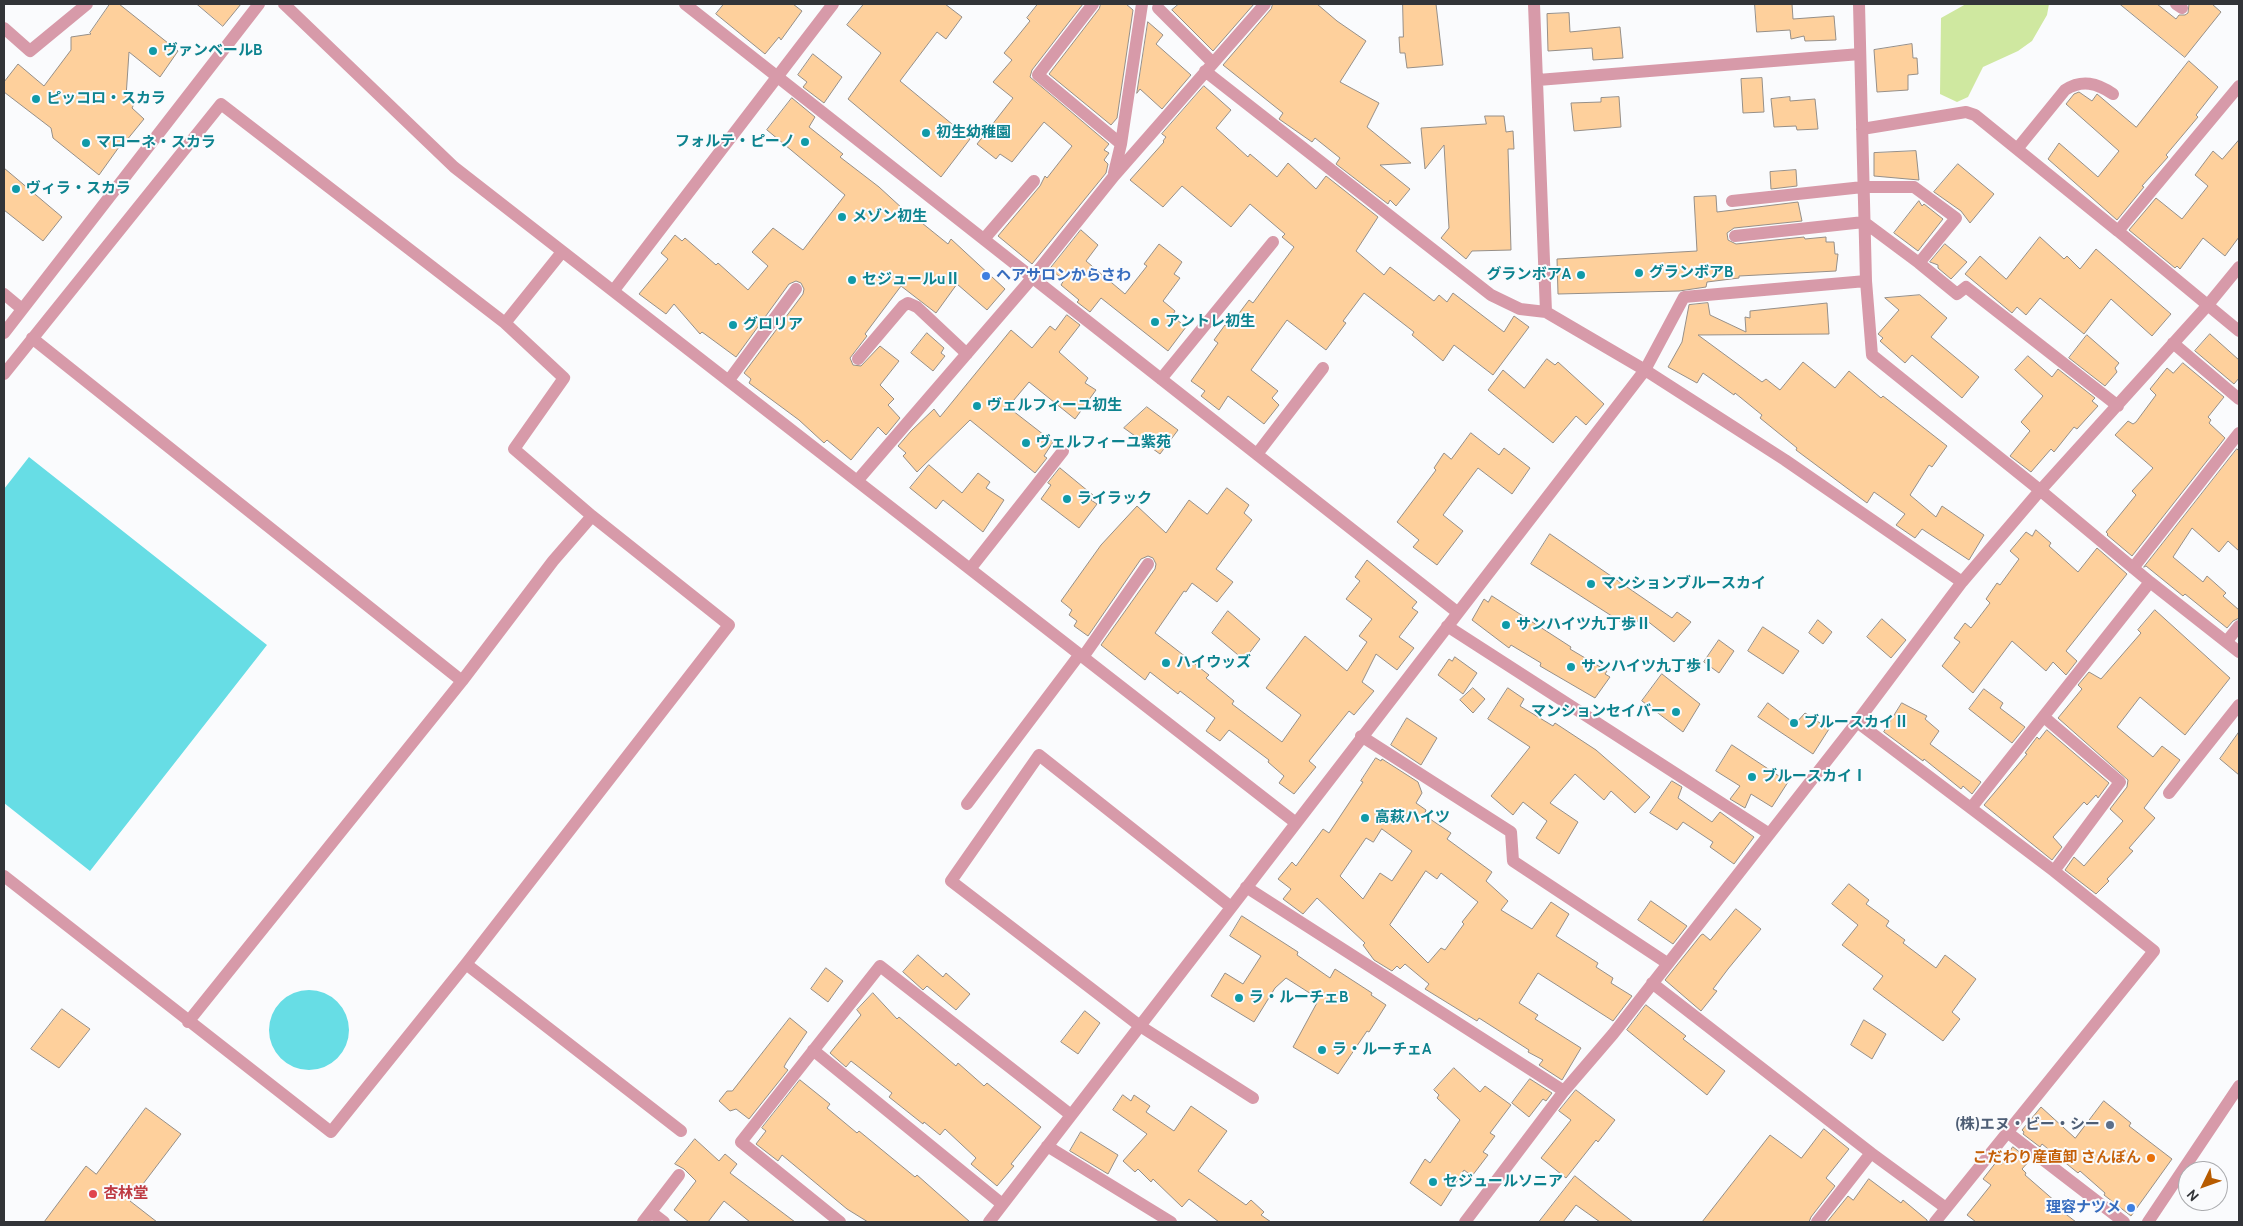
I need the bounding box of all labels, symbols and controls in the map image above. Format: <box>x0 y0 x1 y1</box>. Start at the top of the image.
place label: ヴァンベールB <box>163 42 262 60</box>
marker: ヴァンベールB <box>147 45 159 57</box>
place label: ピッコロ・スカラ <box>46 90 166 108</box>
marker: ピッコロ・スカラ <box>30 93 42 105</box>
place label: 初生幼稚園 <box>936 124 1011 142</box>
marker: 初生幼稚園 <box>920 127 932 139</box>
place label: フォルテ・ピーノ <box>675 133 795 151</box>
place label: マローネ・スカラ <box>96 134 216 152</box>
marker: フォルテ・ピーノ <box>799 136 811 148</box>
marker: マローネ・スカラ <box>80 137 92 149</box>
place label: ヴィラ・スカラ <box>26 180 131 198</box>
marker: ヴィラ・スカラ <box>10 183 22 195</box>
place label: メゾン初生 <box>852 208 927 226</box>
marker: メゾン初生 <box>836 211 848 223</box>
place label: グランボアB <box>1649 264 1733 282</box>
place label: グランボアA <box>1487 266 1571 284</box>
place label: ヘアサロンからさわ <box>996 267 1131 285</box>
marker: グランボアB <box>1633 267 1645 279</box>
marker: グランボアA <box>1575 269 1587 281</box>
marker: ヘアサロンからさわ <box>980 270 992 282</box>
place label: セジュールuⅡ <box>862 271 960 289</box>
marker: セジュールuⅡ <box>846 274 858 286</box>
place label: アントレ初生 <box>1165 313 1255 331</box>
place label: グロリア <box>743 316 803 334</box>
marker: アントレ初生 <box>1149 316 1161 328</box>
marker: グロリア <box>727 319 739 331</box>
place label: ヴェルフィーユ初生 <box>987 397 1122 415</box>
marker: ヴェルフィーユ初生 <box>971 400 983 412</box>
place label: ヴェルフィーユ紫苑 <box>1036 434 1171 452</box>
marker: ヴェルフィーユ紫苑 <box>1020 437 1032 449</box>
place label: ライラック <box>1077 490 1152 508</box>
marker: ライラック <box>1061 493 1073 505</box>
place label: マンションブルースカイ <box>1601 575 1766 593</box>
marker: マンションブルースカイ <box>1585 578 1597 590</box>
place label: サンハイツ九丁歩Ⅱ <box>1516 616 1651 634</box>
marker: サンハイツ九丁歩Ⅱ <box>1500 619 1512 631</box>
place label: ハイウッズ <box>1176 654 1251 672</box>
marker: ハイウッズ <box>1160 657 1172 669</box>
place label: サンハイツ九丁歩Ⅰ <box>1581 658 1716 676</box>
marker: サンハイツ九丁歩Ⅰ <box>1565 661 1577 673</box>
place label: マンションセイバー <box>1531 703 1666 721</box>
marker: マンションセイバー <box>1670 706 1682 718</box>
place label: ブルースカイⅡ <box>1804 714 1909 732</box>
marker: ブルースカイⅡ <box>1788 717 1800 729</box>
place label: ブルースカイⅠ <box>1762 768 1867 786</box>
marker: ブルースカイⅠ <box>1746 771 1758 783</box>
place label: 高萩ハイツ <box>1375 809 1450 827</box>
marker: 高萩ハイツ <box>1359 812 1371 824</box>
place label: ラ・ルーチェB <box>1249 989 1348 1007</box>
marker: ラ・ルーチェB <box>1233 992 1245 1004</box>
place label: ラ・ルーチェA <box>1332 1041 1431 1059</box>
marker: ラ・ルーチェA <box>1316 1044 1328 1056</box>
place label: (株)エヌ・ビー・シー <box>1955 1116 2100 1134</box>
marker: (株)エヌ・ビー・シー <box>2104 1119 2116 1131</box>
place label: こだわり産直卸 さんぼん <box>1973 1149 2141 1167</box>
marker: こだわり産直卸 さんぼん <box>2145 1152 2157 1164</box>
north arrow <box>2178 1161 2228 1211</box>
place label: セジュールソニア <box>1443 1173 1563 1191</box>
marker: セジュールソニア <box>1427 1176 1439 1188</box>
place label: 杏林堂 <box>103 1185 148 1203</box>
text: N <box>2183 1186 2203 1205</box>
marker: 杏林堂 <box>87 1188 99 1200</box>
place label: 理容ナツメ <box>2046 1199 2121 1217</box>
marker: 理容ナツメ <box>2125 1202 2137 1214</box>

